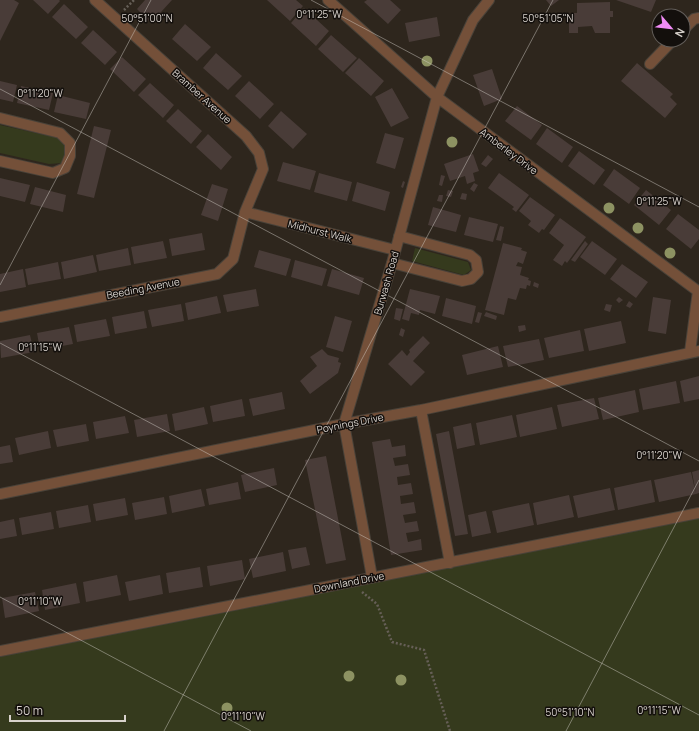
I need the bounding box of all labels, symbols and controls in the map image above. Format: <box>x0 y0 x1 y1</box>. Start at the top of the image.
text: 0°11'25"W <box>296 7 342 21</box>
north arrow <box>651 8 691 48</box>
text: 50°51'00"N <box>121 11 173 25</box>
text: 50°51'05"N <box>523 11 574 25</box>
text: N <box>672 26 689 40</box>
street label: Bramber Avenue <box>169 66 235 126</box>
text: 0°11'20"W <box>17 86 63 100</box>
street label: Amberley Drive <box>477 125 541 177</box>
text: 0°11'25"W <box>636 194 682 208</box>
street label: Midhurst Walk <box>287 216 354 246</box>
street label: Burwash Road <box>370 250 402 316</box>
street label: Beeding Avenue <box>105 274 181 302</box>
text: 0°11'15"W <box>18 340 62 354</box>
street label: Poynings Drive <box>315 410 385 436</box>
text: 0°11'20"W <box>636 448 682 462</box>
street label: Downland Drive <box>313 568 385 596</box>
text: 0°11'10"W <box>18 594 63 608</box>
scale bar <box>10 697 125 723</box>
text: 50 m <box>16 702 43 719</box>
text: 0°11'15"W <box>637 703 681 717</box>
text: 50°51'10"N <box>546 705 595 719</box>
text: 0°11'10"W <box>221 709 266 723</box>

